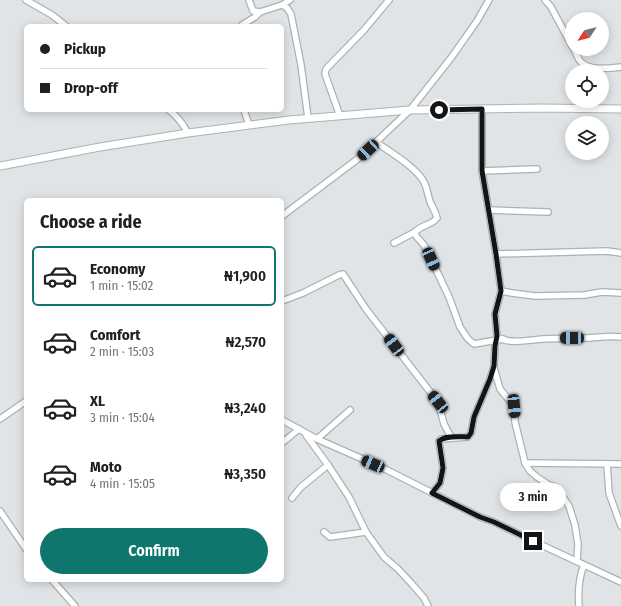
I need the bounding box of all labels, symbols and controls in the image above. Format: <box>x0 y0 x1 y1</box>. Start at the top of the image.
north arrow <box>565 12 609 56</box>
map controls <box>565 12 609 160</box>
text: Pickup <box>64 40 106 58</box>
button: locate <box>565 64 609 108</box>
text: Drop-off <box>64 79 118 97</box>
route start <box>430 101 448 119</box>
button: layers <box>565 116 609 160</box>
car <box>355 137 381 163</box>
text: Choose a ride <box>40 211 142 233</box>
car <box>421 246 441 272</box>
icon: car <box>42 258 78 294</box>
text: Economy <box>90 260 145 278</box>
text: ₦1,900 <box>224 267 266 285</box>
text: 1 min · 15:02 <box>90 278 153 293</box>
icon: car <box>42 324 78 360</box>
text: Comfort <box>90 326 141 344</box>
car <box>382 332 406 358</box>
car <box>560 332 584 344</box>
text: ₦2,570 <box>226 333 266 351</box>
text: 2 min · 15:03 <box>90 344 154 359</box>
car <box>426 389 450 415</box>
icon: car <box>42 390 78 426</box>
text: XL <box>90 392 105 410</box>
car <box>507 394 521 418</box>
text: ₦3,240 <box>224 399 266 417</box>
text: 3 min · 15:04 <box>90 410 155 425</box>
car <box>360 454 386 474</box>
icon: car <box>42 456 78 492</box>
text: Moto <box>90 458 122 476</box>
text: ₦3,350 <box>224 465 266 483</box>
text: 4 min · 15:05 <box>90 476 155 491</box>
callout: 3 min <box>500 483 566 511</box>
text: 3 min <box>519 489 548 504</box>
button: Confirm <box>40 528 268 574</box>
route end <box>524 532 542 550</box>

